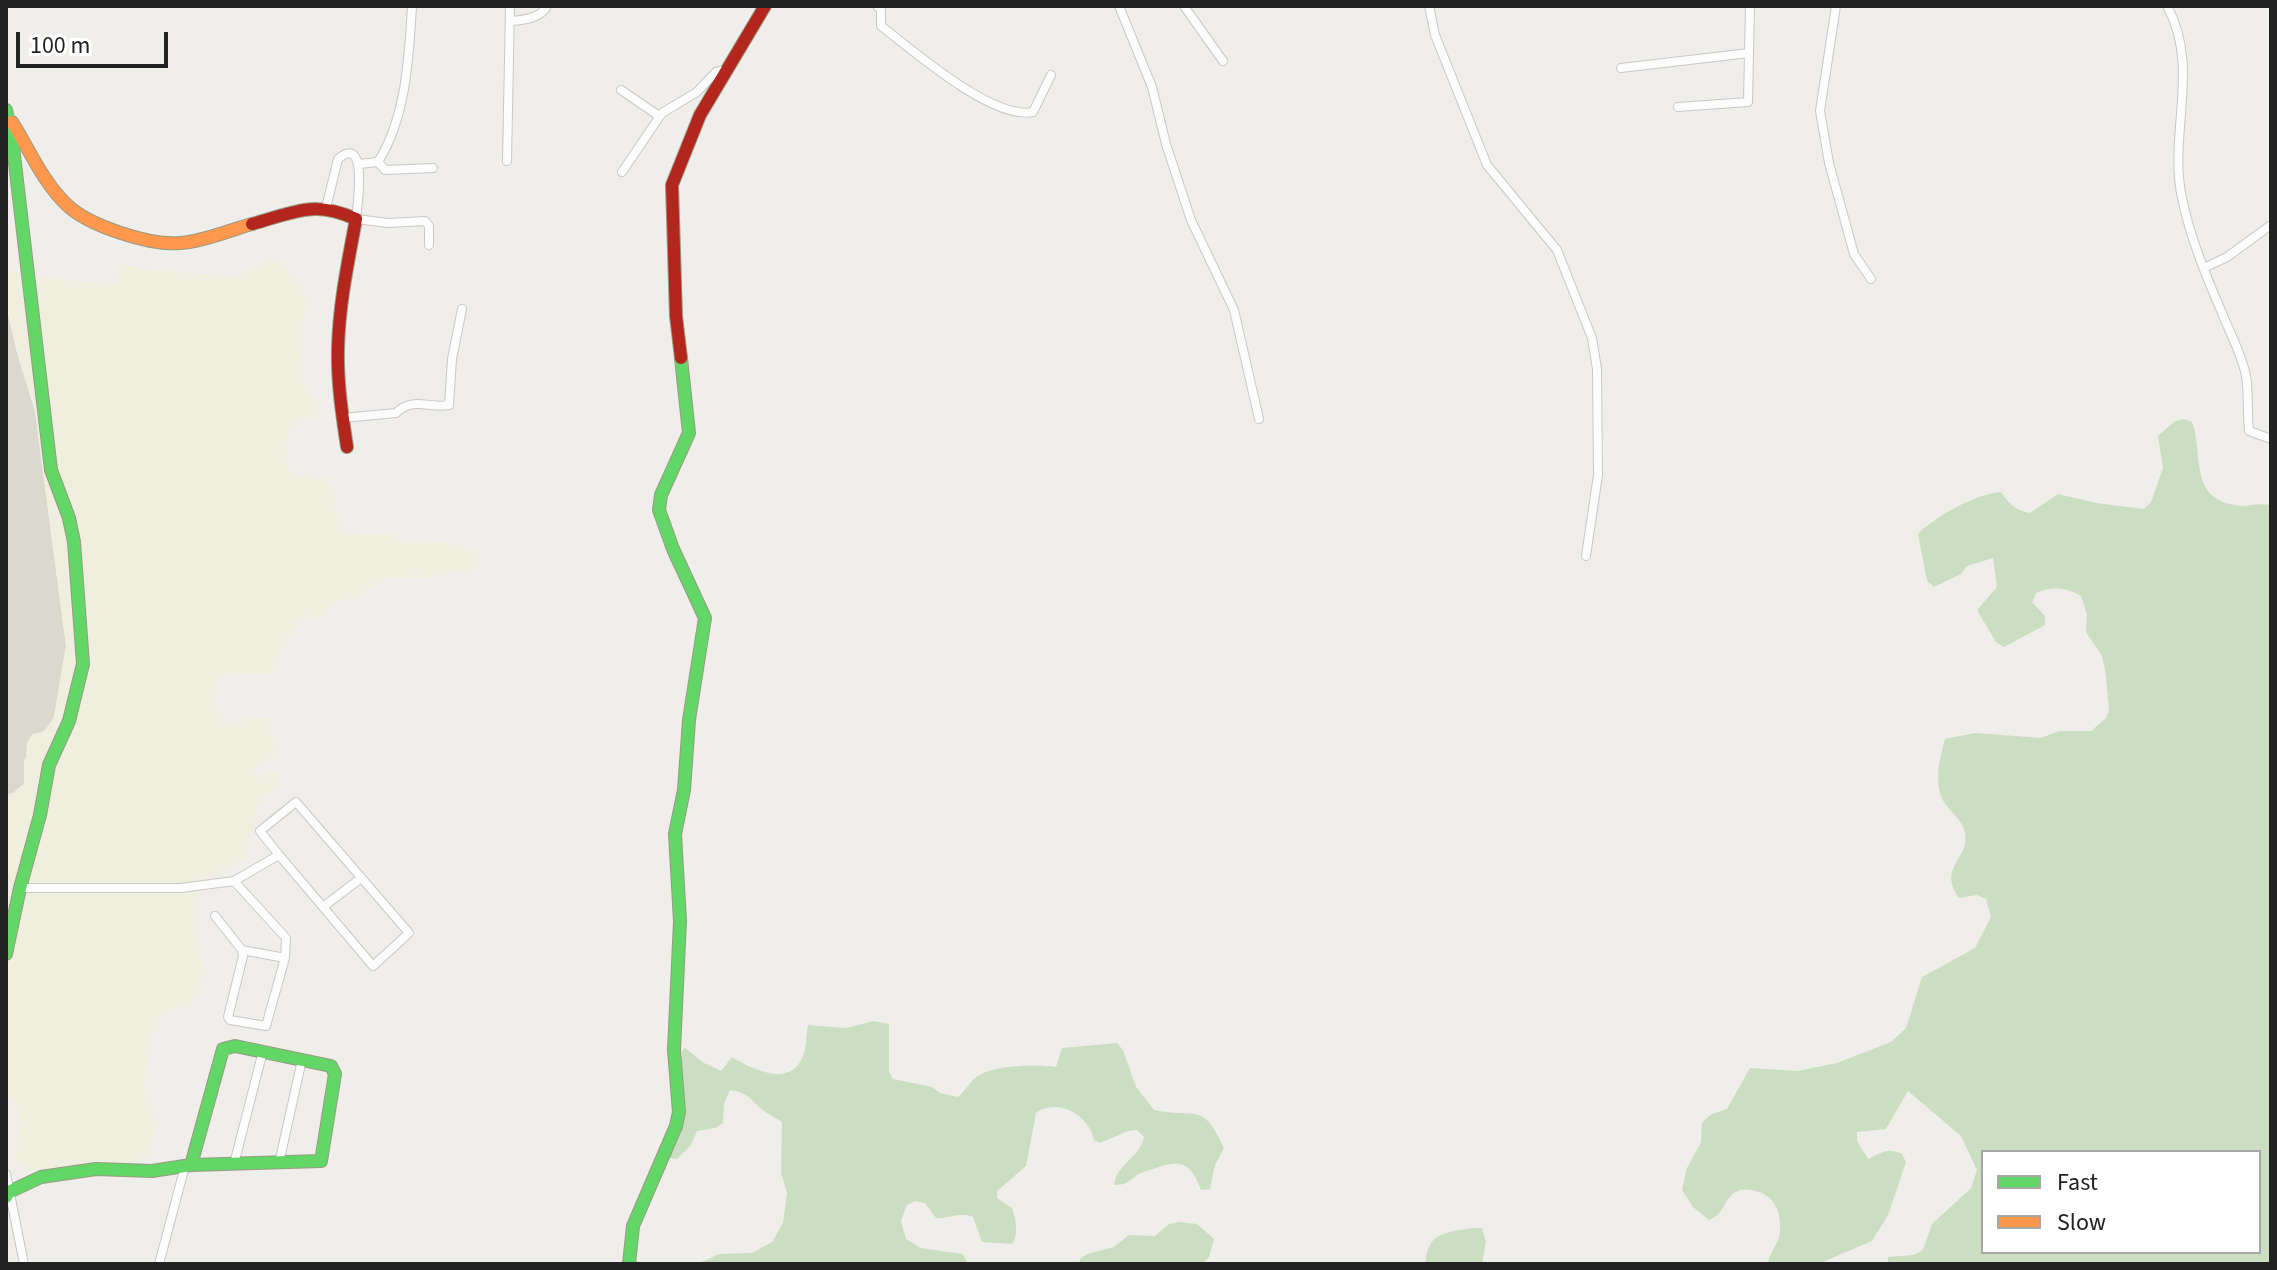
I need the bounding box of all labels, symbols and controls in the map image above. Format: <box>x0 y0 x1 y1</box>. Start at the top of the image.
scale bar <box>20 16 172 66</box>
text: 100 m <box>30 28 90 63</box>
legend <box>1981 1150 2261 1254</box>
text: Fast <box>2057 1165 2098 1200</box>
text: Slow <box>2057 1205 2106 1240</box>

